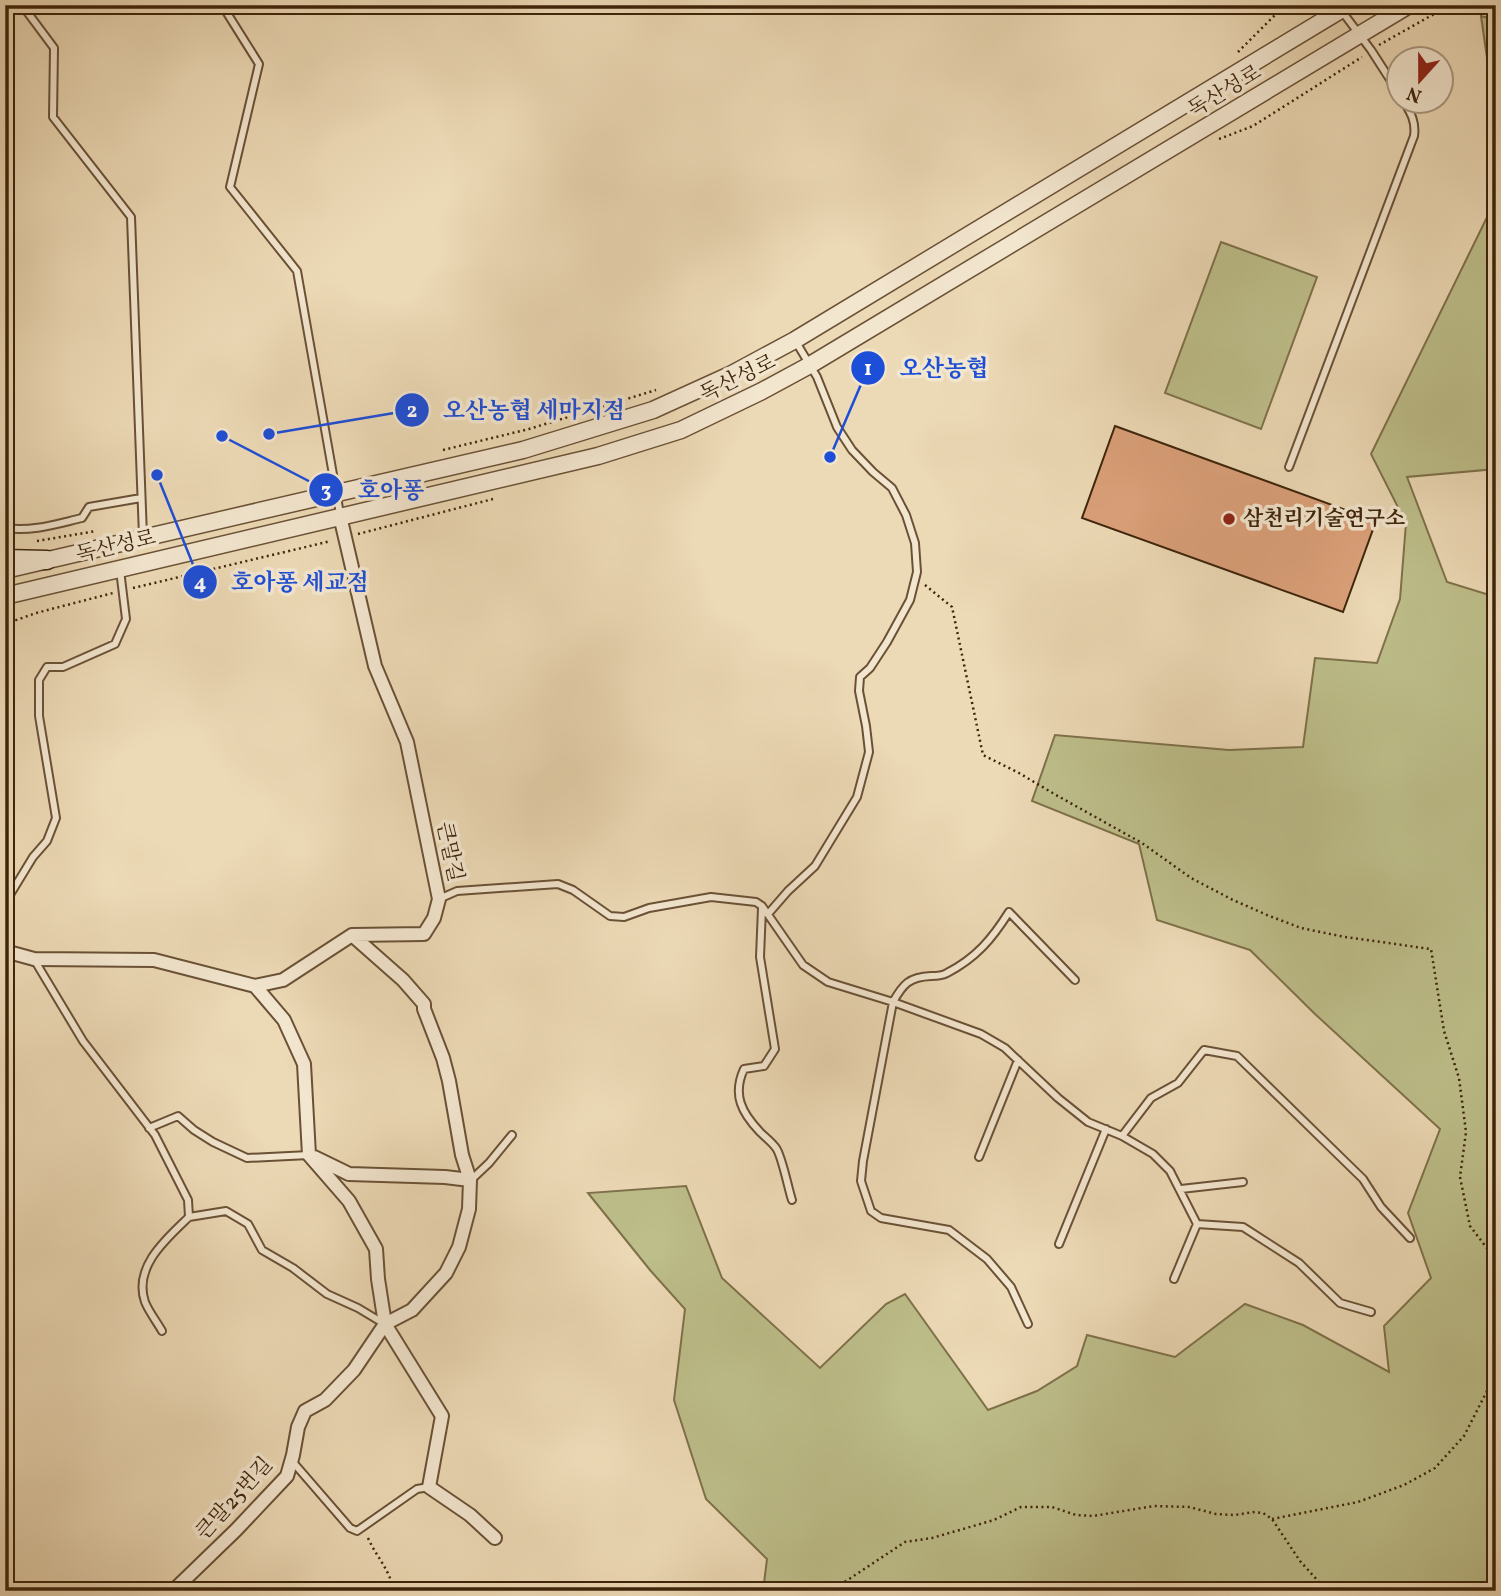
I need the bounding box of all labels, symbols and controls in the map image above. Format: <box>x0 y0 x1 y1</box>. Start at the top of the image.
north arrow <box>1386 46 1456 116</box>
street label: 독산성로 <box>1183 59 1267 125</box>
text: N <box>1403 79 1426 109</box>
callout: 오산농협 <box>851 346 1003 390</box>
street label: 독산성로 <box>695 348 781 410</box>
text: 오산농협 <box>900 354 988 386</box>
text: 1 <box>864 355 872 384</box>
callout: 오산농협 세마지점 <box>394 388 640 432</box>
text: 오산농협 세마지점 <box>443 396 625 428</box>
text: 2 <box>407 397 417 426</box>
callout: 호아퐁 <box>308 468 438 512</box>
text: 호아퐁 <box>358 476 424 508</box>
text: 3 <box>321 477 331 506</box>
place label: 삼천리기술연구소 <box>1243 505 1405 534</box>
marker: 삼천리기술연구소 <box>1221 511 1237 527</box>
street label: 독산성로 <box>73 524 159 570</box>
callout: 호아퐁 세교점 <box>182 560 383 604</box>
text: 호아퐁 세교점 <box>231 568 369 600</box>
text: 4 <box>194 569 207 598</box>
street label: 큰말길 <box>428 819 470 885</box>
street label: 큰말25번길 <box>190 1451 280 1547</box>

